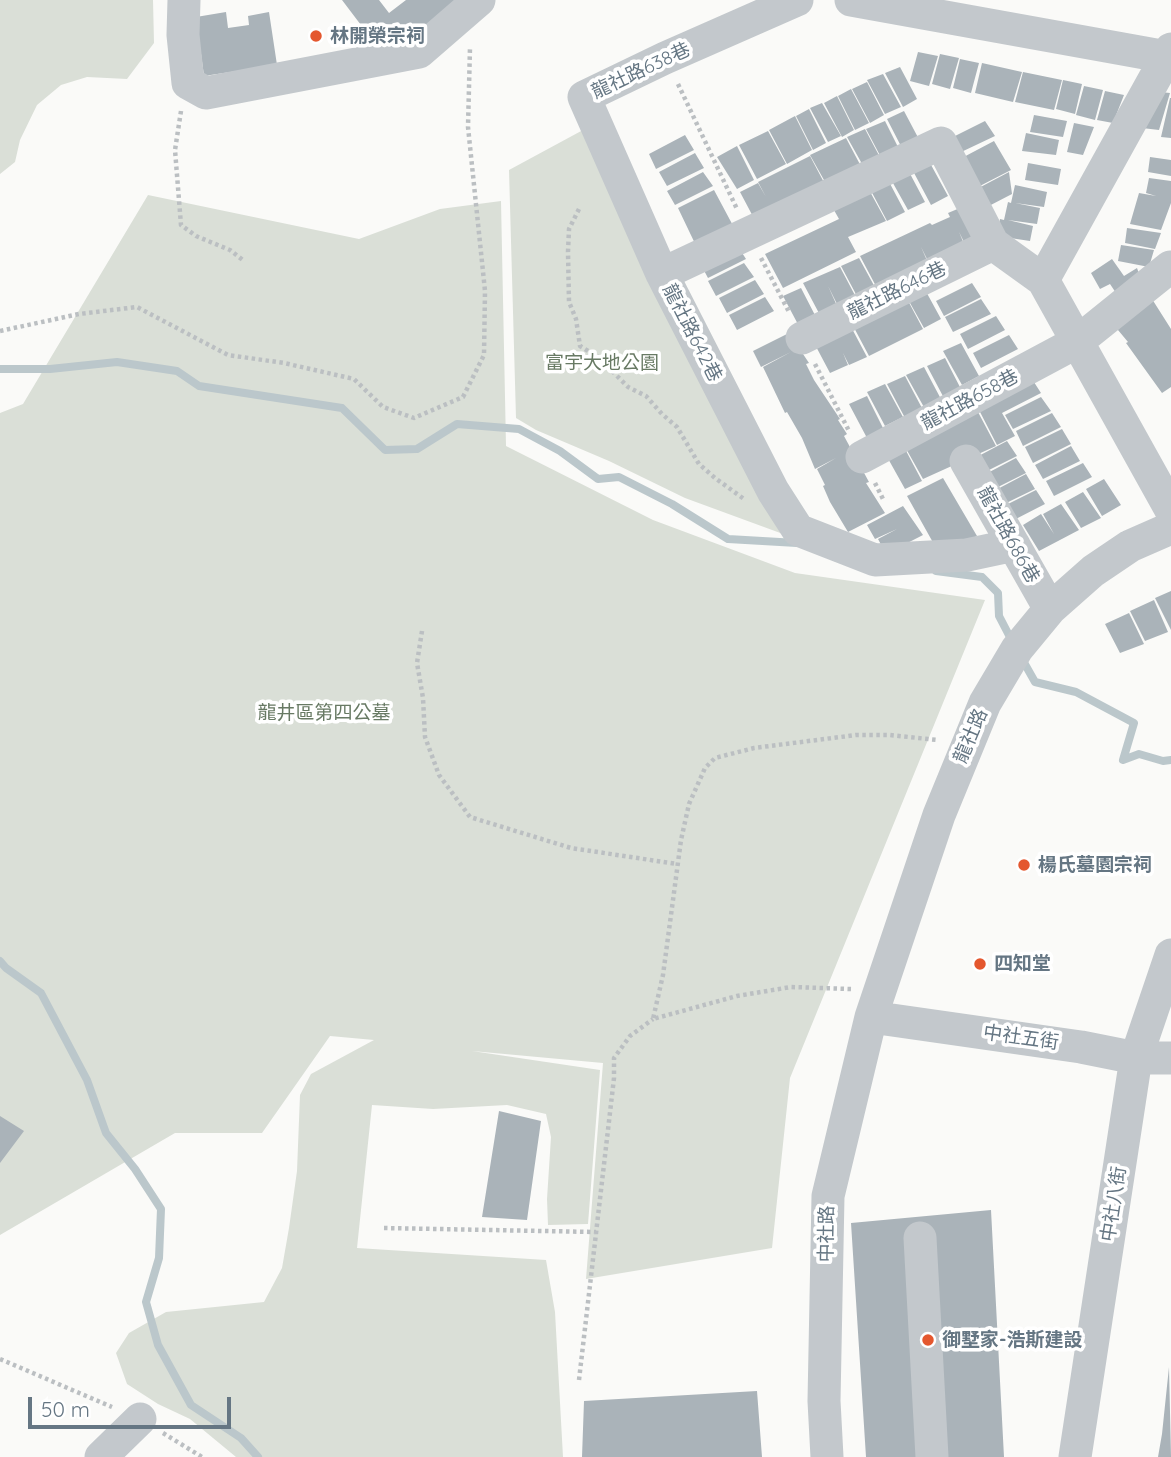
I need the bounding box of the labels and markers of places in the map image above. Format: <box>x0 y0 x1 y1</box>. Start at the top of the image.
place label: 林開榮宗祠 <box>330 25 425 47</box>
marker: 林開榮宗祠 <box>308 28 324 44</box>
place label: 楊氏墓園宗祠 <box>1038 854 1152 876</box>
marker: 楊氏墓園宗祠 <box>1016 857 1032 873</box>
place label: 四知堂 <box>994 953 1051 975</box>
marker: 四知堂 <box>972 956 988 972</box>
place label: 御墅家-浩斯建設 <box>942 1329 1083 1351</box>
marker: 御墅家-浩斯建設 <box>920 1332 936 1348</box>

